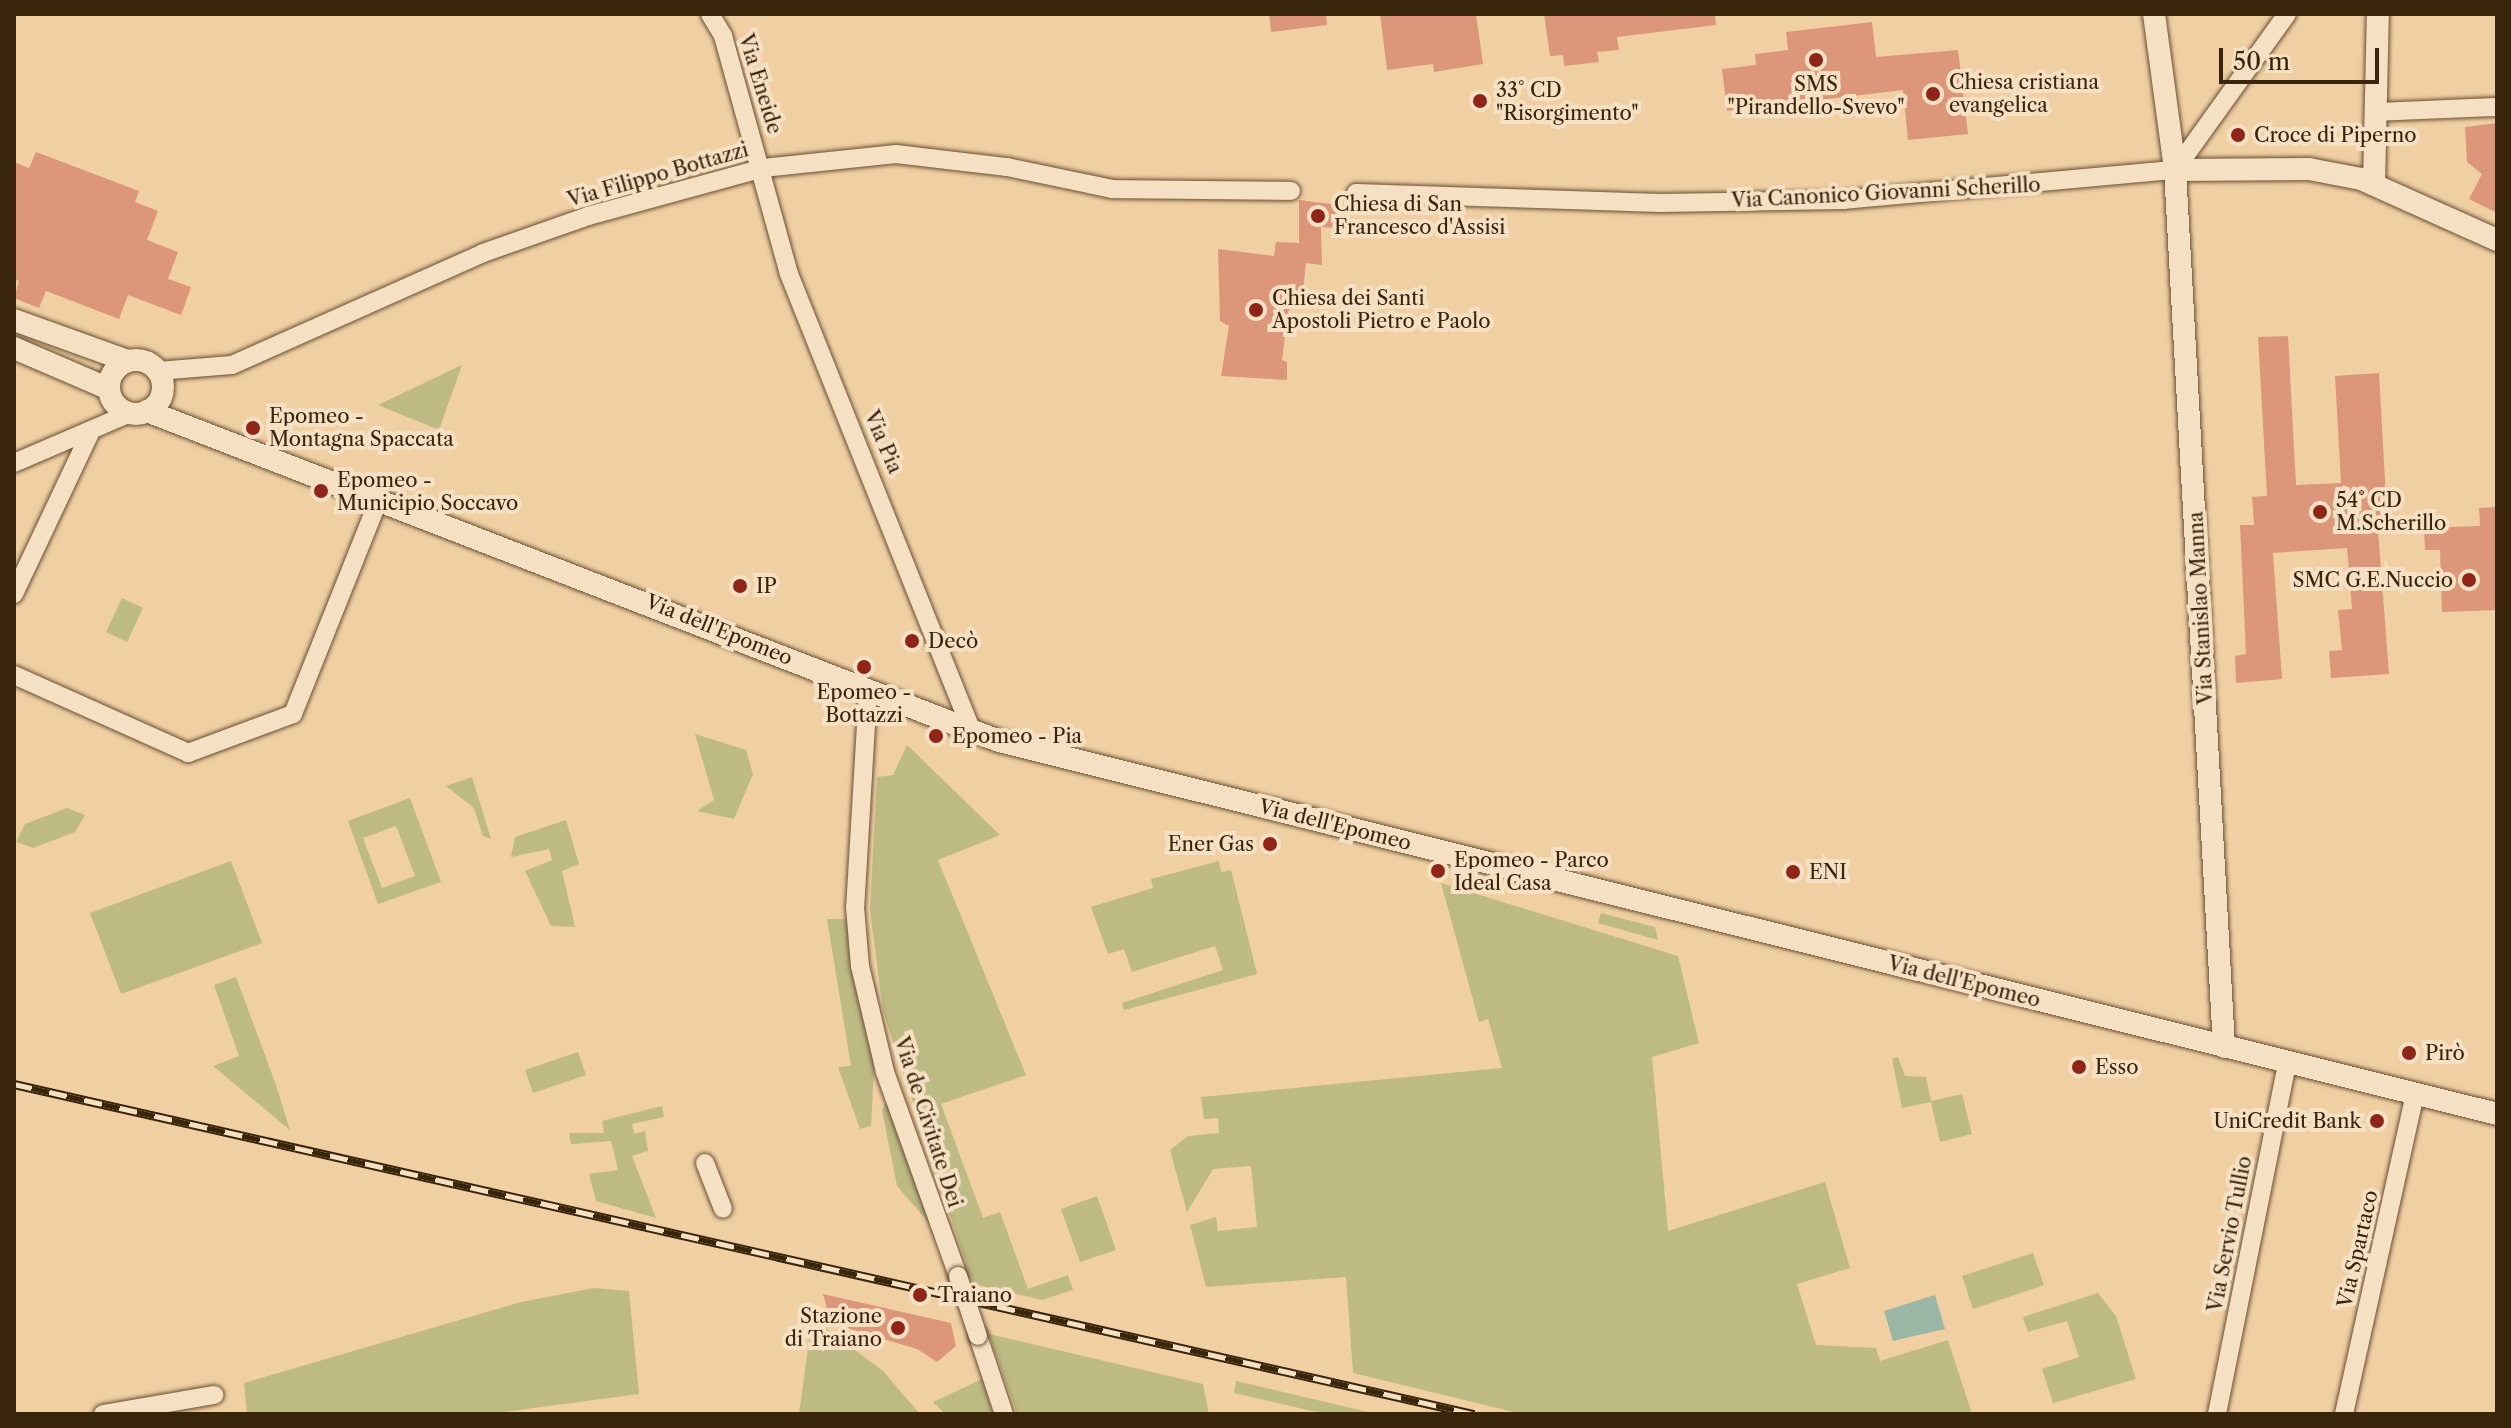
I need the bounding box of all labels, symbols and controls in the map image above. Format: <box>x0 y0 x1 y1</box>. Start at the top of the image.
street label: Via Eneide <box>733 31 787 137</box>
scale bar <box>2223 32 2383 82</box>
text: 50 m <box>2233 47 2290 76</box>
marker: SMS "Pirandello-Svevo" <box>1807 51 1825 69</box>
place label: Chiesa cristiana evangelica <box>1949 70 2099 117</box>
place label: SMS "Pirandello-Svevo" <box>1727 72 1905 119</box>
place label: 33° CD "Risorgimento" <box>1496 78 1639 125</box>
marker: Chiesa cristiana evangelica <box>1924 85 1942 103</box>
marker: 33° CD "Risorgimento" <box>1471 92 1489 110</box>
place label: Croce di Piperno <box>2254 123 2417 147</box>
marker: Croce di Piperno <box>2229 126 2247 144</box>
street label: Via Filippo Bottazzi <box>565 138 751 212</box>
street label: Via Canonico Giovanni Scherillo <box>1731 173 2041 213</box>
place label: Chiesa di San Francesco d'Assisi <box>1334 192 1505 239</box>
marker: Chiesa di San Francesco d'Assisi <box>1309 207 1327 225</box>
place label: Chiesa dei Santi Apostoli Pietro e Paolo <box>1272 286 1490 333</box>
marker: Chiesa dei Santi Apostoli Pietro e Paolo <box>1247 301 1265 319</box>
place label: Epomeo - Montagna Spaccata <box>269 404 454 451</box>
street label: Via Pia <box>859 407 907 477</box>
marker: Epomeo - Montagna Spaccata <box>244 419 262 437</box>
place label: Epomeo - Municipio Soccavo <box>337 468 518 515</box>
marker: Epomeo - Municipio Soccavo <box>312 482 330 500</box>
place label: 54° CD M.Scherillo <box>2336 488 2446 535</box>
marker: 54° CD M.Scherillo <box>2311 503 2329 521</box>
street label: Via Stanislao Manna <box>2184 511 2218 705</box>
place label: SMC G.E.Nuccio <box>2292 568 2453 592</box>
marker: SMC G.E.Nuccio <box>2460 571 2478 589</box>
place label: IP <box>756 574 777 598</box>
marker: IP <box>731 577 749 595</box>
street label: Via dell'Epomeo <box>642 590 796 670</box>
place label: Decò <box>928 629 978 653</box>
marker: Decò <box>903 632 921 650</box>
marker: Epomeo - Bottazzi <box>855 658 873 676</box>
place label: Epomeo - Bottazzi <box>817 680 911 727</box>
place label: Epomeo - Pia <box>952 724 1082 748</box>
marker: Epomeo - Pia <box>927 727 945 745</box>
street label: Via dell'Epomeo <box>1256 794 1414 856</box>
place label: Ener Gas <box>1167 832 1254 856</box>
marker: Ener Gas <box>1261 835 1279 853</box>
place label: Epomeo - Parco Ideal Casa <box>1454 848 1609 895</box>
place label: ENI <box>1809 860 1847 884</box>
marker: Epomeo - Parco Ideal Casa <box>1429 862 1447 880</box>
marker: ENI <box>1784 863 1802 881</box>
street label: Via dell'Epomeo <box>1885 951 2043 1013</box>
street label: Via de Civitate Dei <box>889 1034 967 1210</box>
place label: Pirò <box>2425 1041 2465 1065</box>
marker: Pirò <box>2400 1044 2418 1062</box>
place label: Esso <box>2095 1055 2138 1079</box>
marker: Esso <box>2070 1058 2088 1076</box>
place label: UniCredit Bank <box>2214 1109 2361 1133</box>
marker: UniCredit Bank <box>2368 1112 2386 1130</box>
street label: Via Servio Tullio <box>2203 1154 2257 1314</box>
street label: Via Spartaco <box>2333 1188 2383 1310</box>
place label: Traiano <box>938 1283 1012 1307</box>
marker: Traiano <box>909 1284 931 1306</box>
place label: Stazione di Traiano <box>784 1304 882 1351</box>
marker: Stazione di Traiano <box>889 1319 907 1337</box>

